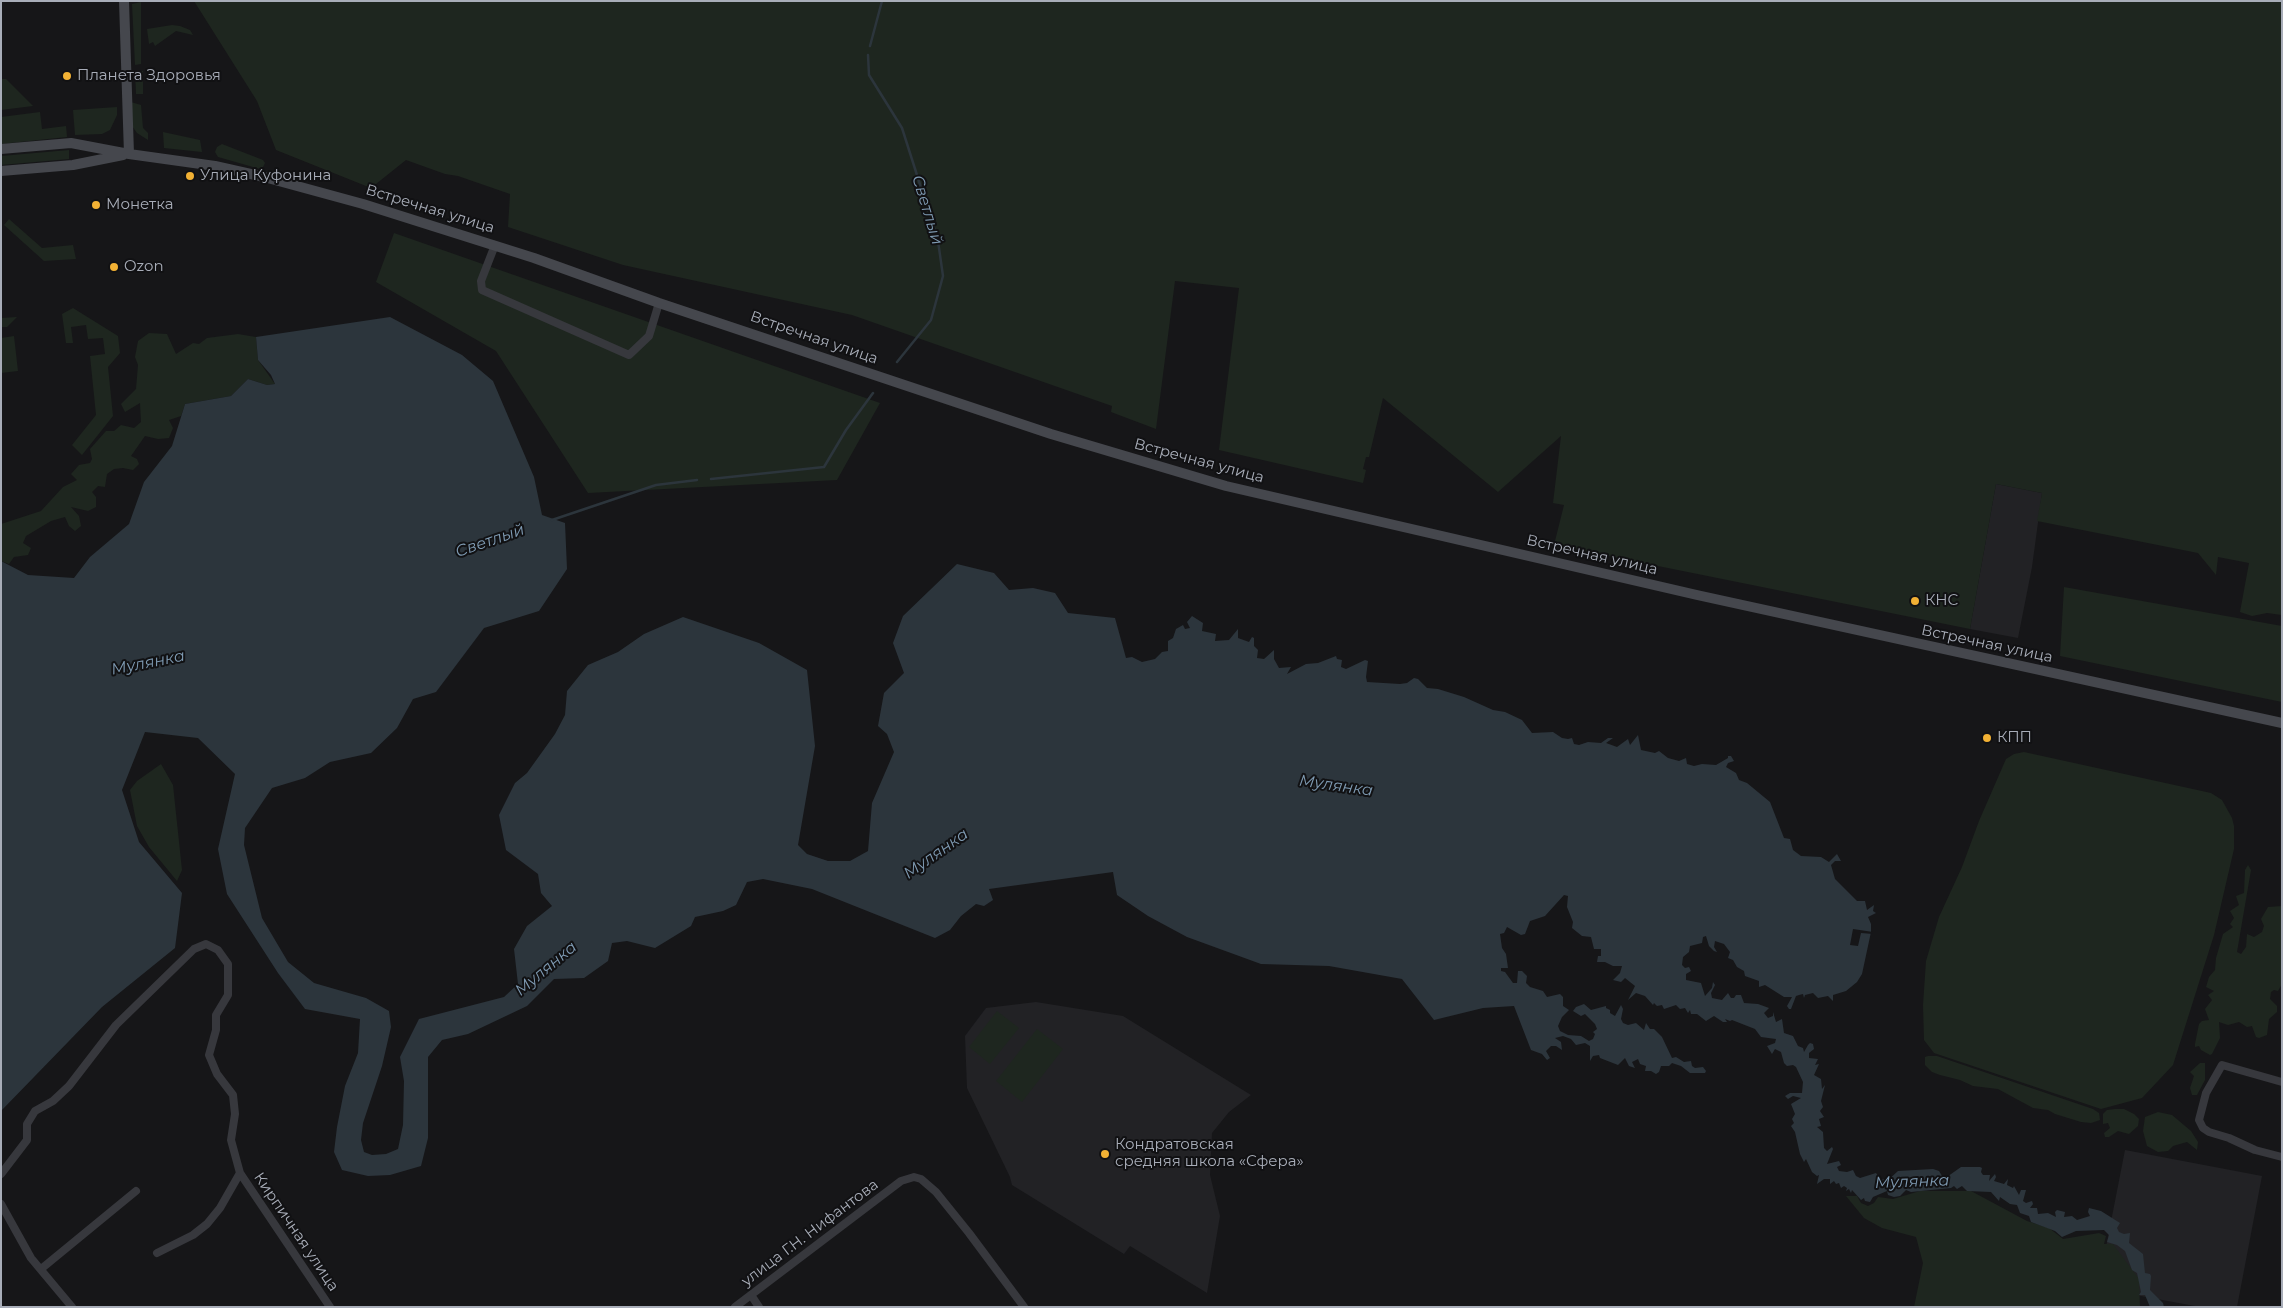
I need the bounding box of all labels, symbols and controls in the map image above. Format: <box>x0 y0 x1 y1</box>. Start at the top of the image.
place label: Планета Здоровья <box>77 67 221 85</box>
marker: Планета Здоровья <box>61 70 73 82</box>
place label: Улица Куфонина <box>200 167 331 185</box>
marker: Улица Куфонина <box>184 170 196 182</box>
water label: Светлый <box>907 173 947 247</box>
street label: Встречная улица <box>363 181 497 237</box>
place label: Монетка <box>106 196 173 214</box>
marker: Монетка <box>90 199 102 211</box>
place label: Ozon <box>124 258 164 276</box>
marker: Ozon <box>108 261 120 273</box>
street label: Встречная улица <box>748 308 880 368</box>
street label: Встречная улица <box>1132 435 1266 487</box>
water label: Светлый <box>453 520 527 562</box>
street label: Встречная улица <box>1525 531 1659 579</box>
place label: КНС <box>1925 592 1958 610</box>
marker: КНС <box>1909 595 1921 607</box>
street label: Встречная улица <box>1920 621 2054 667</box>
water label: Мулянка <box>110 646 186 680</box>
place label: КПП <box>1997 729 2032 747</box>
marker: КПП <box>1981 732 1993 744</box>
water label: Мулянка <box>1298 771 1374 801</box>
water label: Мулянка <box>900 825 972 883</box>
water label: Мулянка <box>511 938 581 1000</box>
place label: Кондратовская средняя школа «Сфера» <box>1115 1136 1304 1171</box>
marker: Кондратовская средняя школа «Сфера» <box>1099 1148 1111 1160</box>
street label: Кирпичная улица <box>250 1169 342 1295</box>
water label: Мулянка <box>1874 1171 1950 1193</box>
street label: улица Г.Н. Нифантова <box>738 1176 882 1290</box>

